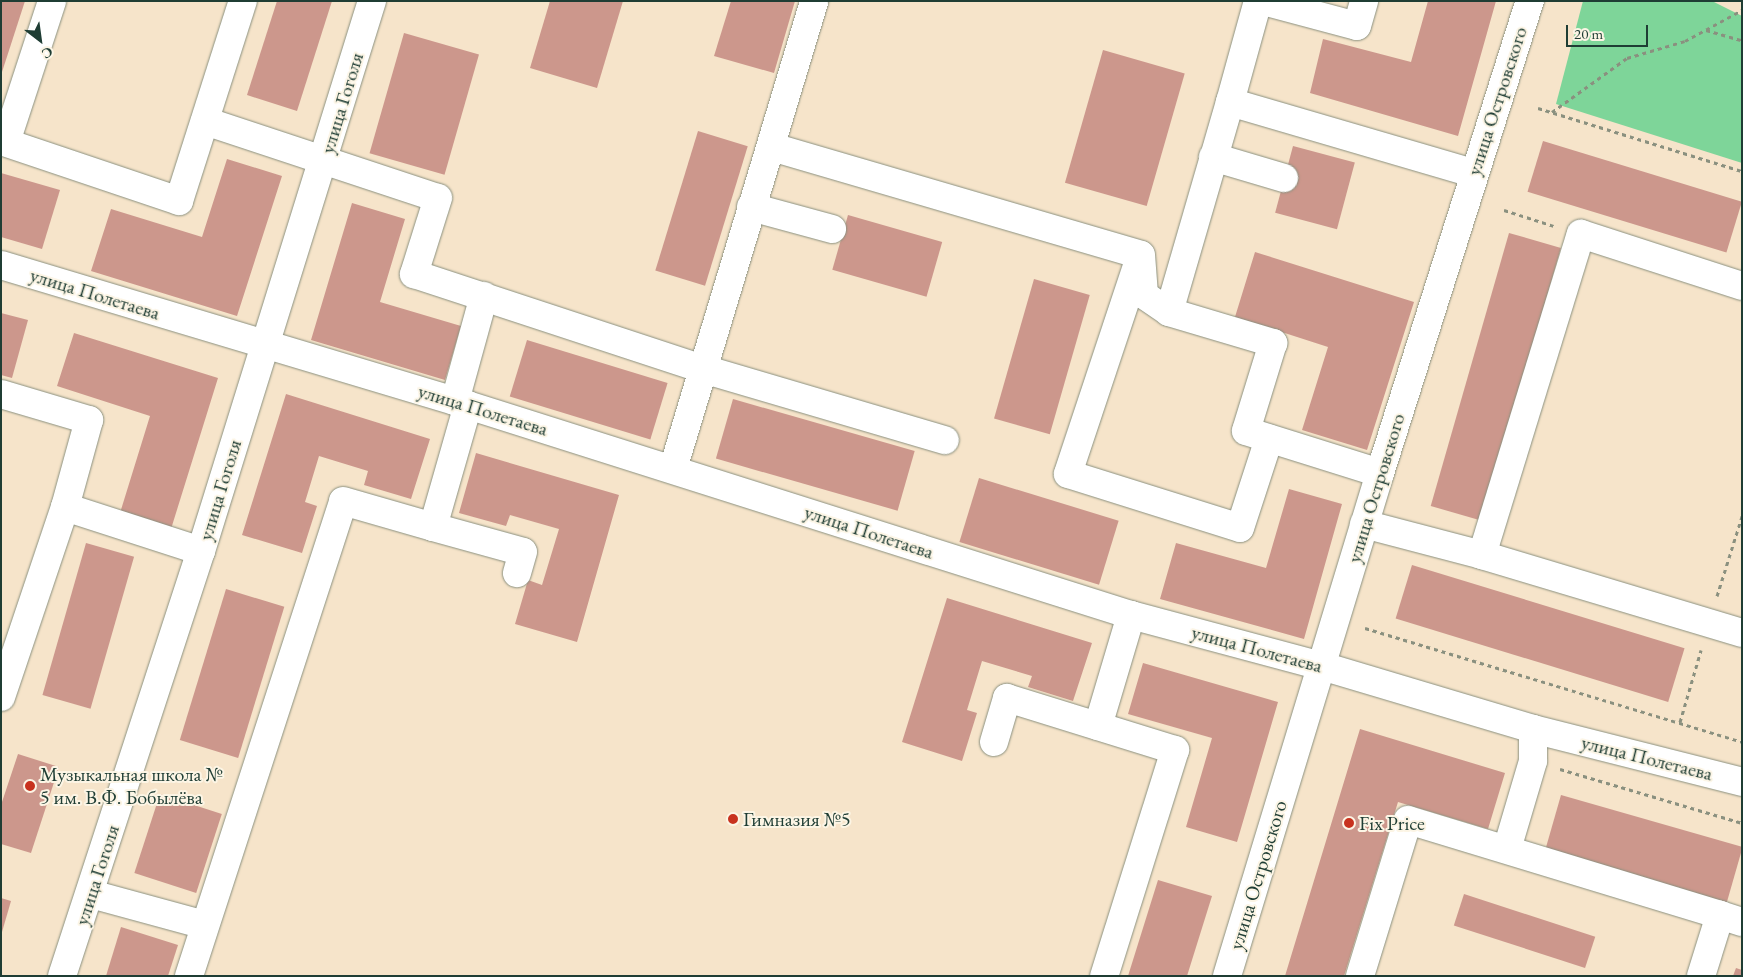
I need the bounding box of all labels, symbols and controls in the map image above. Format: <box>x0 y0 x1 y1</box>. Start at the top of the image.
north arrow <box>15 15 65 65</box>
scale bar <box>1568 15 1650 47</box>
street label: улица Островского <box>1462 24 1532 178</box>
text: 20 m <box>1574 24 1603 43</box>
text: С <box>39 43 56 63</box>
street label: улица Гоголя <box>315 50 369 156</box>
street label: улица Полетаева <box>27 263 163 325</box>
street label: улица Полетаева <box>415 379 551 441</box>
street label: улица Островского <box>1342 410 1410 566</box>
street label: улица Гоголя <box>193 437 247 543</box>
street label: улица Полетаева <box>801 500 937 564</box>
street label: улица Полетаева <box>1189 620 1325 678</box>
street label: улица Полетаева <box>1579 730 1715 786</box>
place label: Музыкальная школа № 5 им. В.Ф. Бобылёва <box>40 762 223 809</box>
marker: Музыкальная школа № 5 им. В.Ф. Бобылёва <box>24 780 36 792</box>
street label: улица Островского <box>1224 797 1292 953</box>
place label: Гимназия №5 <box>743 807 851 831</box>
place label: Fix Price <box>1359 811 1425 835</box>
marker: Гимназия №5 <box>727 813 739 825</box>
marker: Fix Price <box>1343 817 1355 829</box>
street label: улица Гоголя <box>69 822 125 928</box>

